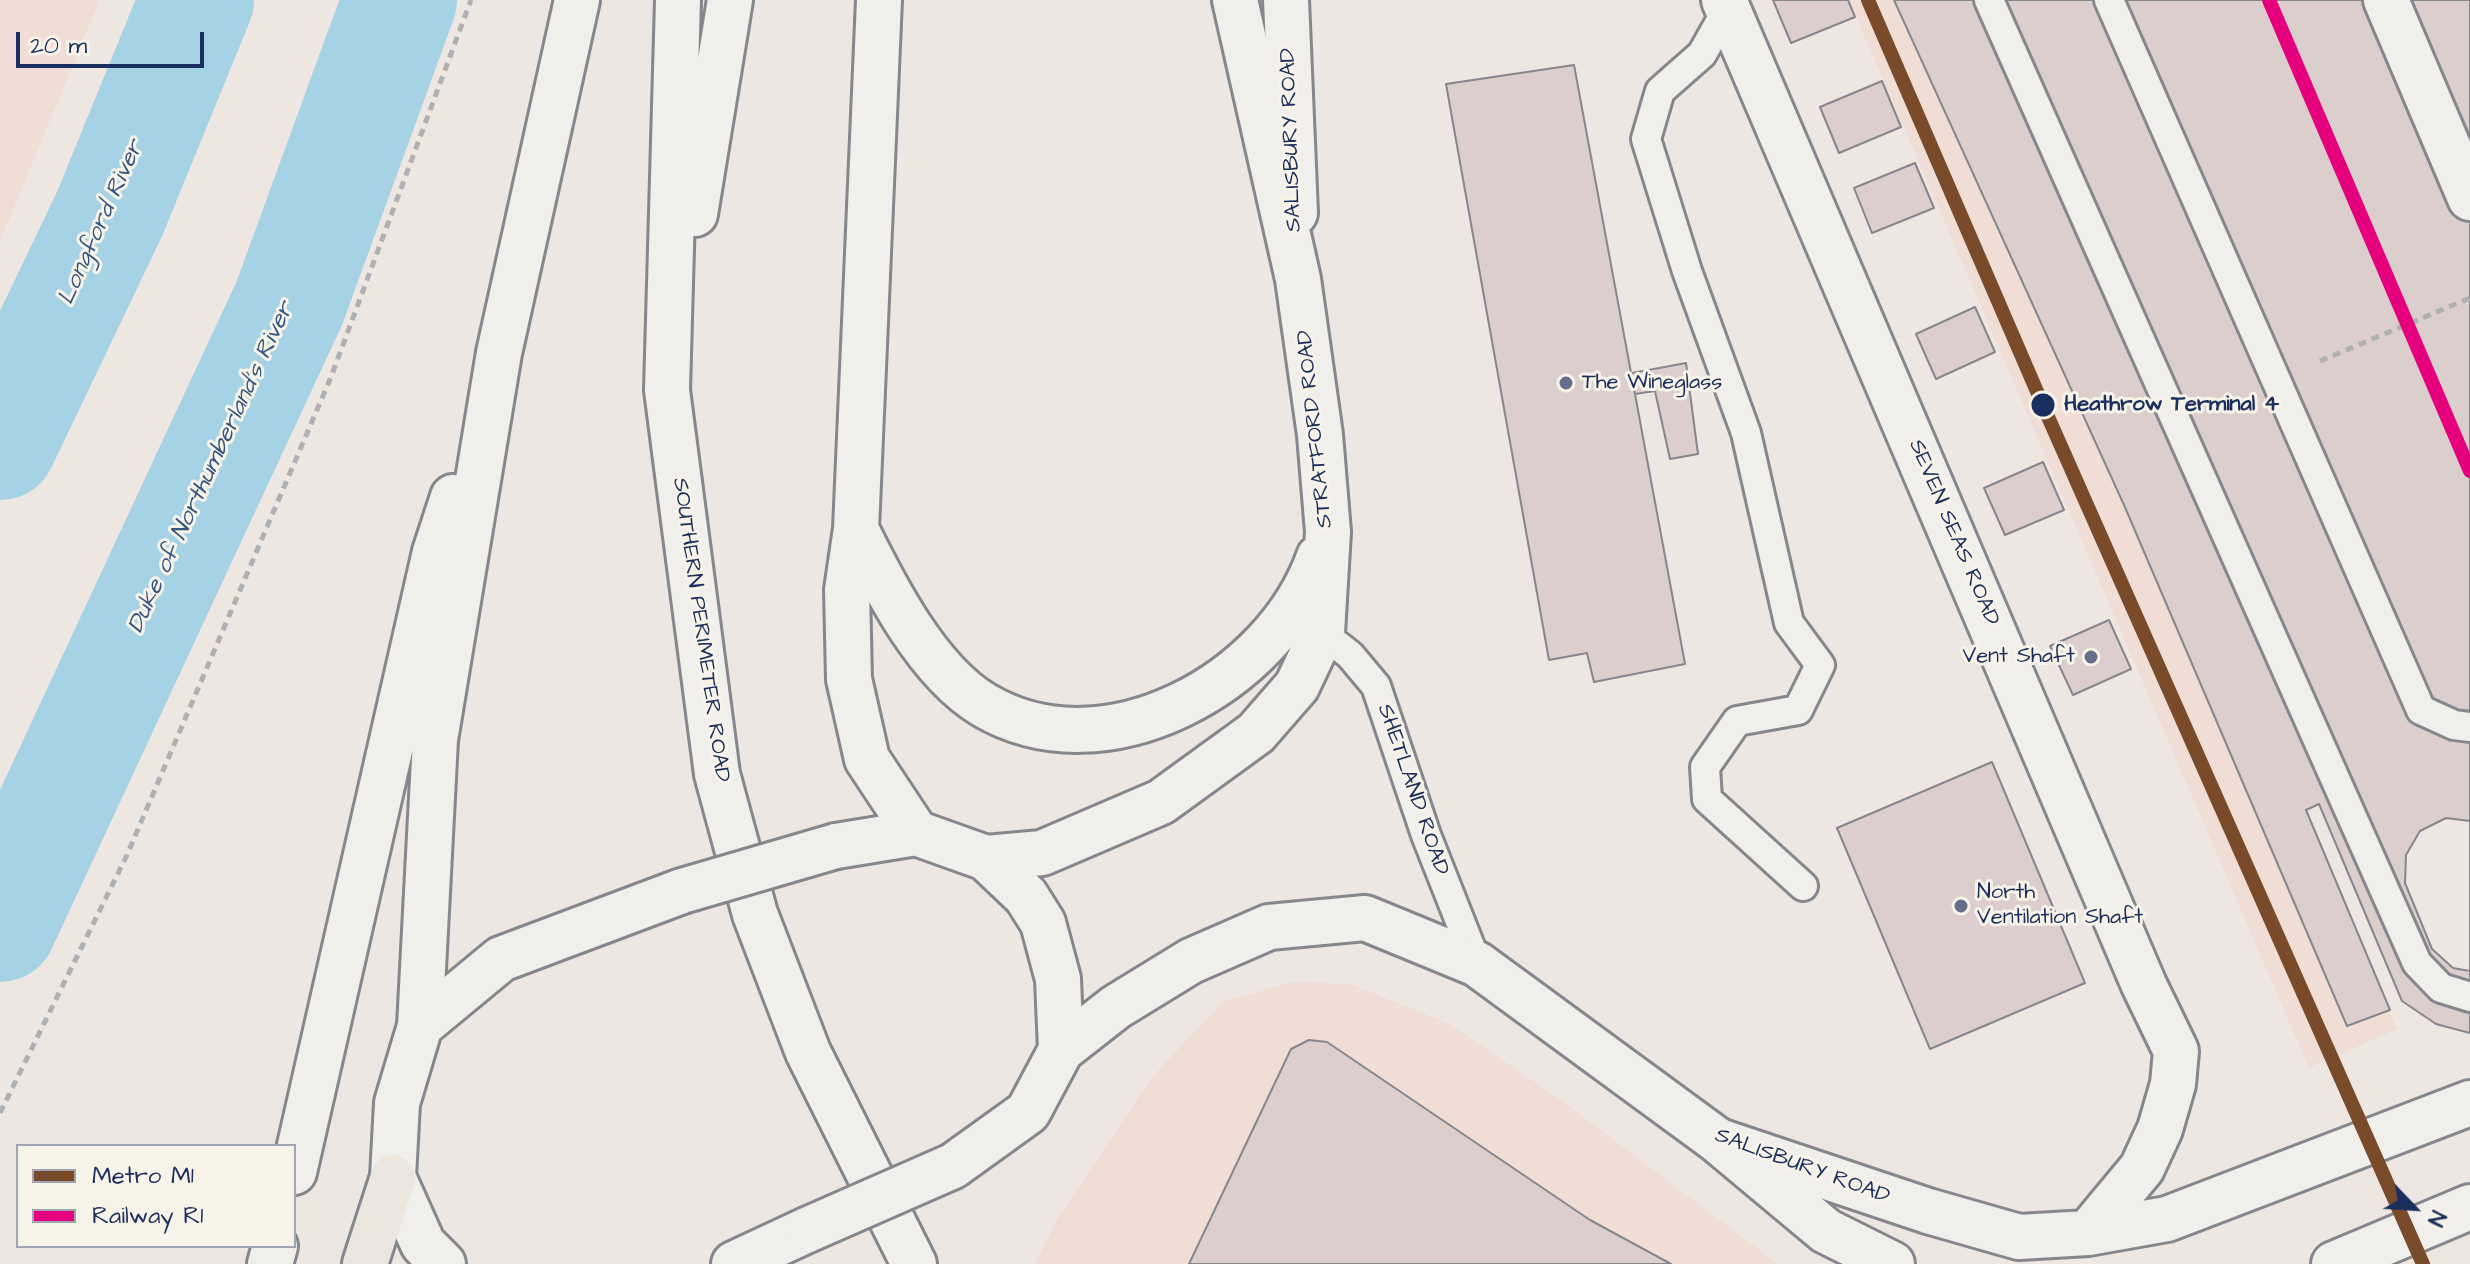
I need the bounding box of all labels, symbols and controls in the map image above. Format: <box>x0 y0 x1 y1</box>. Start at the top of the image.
scale bar <box>20 16 208 66</box>
text: 20 m <box>30 29 87 63</box>
street label: SALISBURY ROAD <box>1276 48 1308 232</box>
water label: Longford River <box>53 136 151 310</box>
water label: Duke of Northumberland's River <box>123 298 301 638</box>
street label: STRATFORD ROAD <box>1292 329 1340 529</box>
place label: The Wineglass <box>1582 370 1722 396</box>
marker: The Wineglass <box>1557 374 1575 392</box>
marker: Heathrow Terminal 4 <box>2029 391 2057 419</box>
place label: Heathrow Terminal 4 <box>2064 392 2279 418</box>
street label: SEVEN SEAS ROAD <box>1902 436 2004 630</box>
street label: SOUTHERN PERIMETER ROAD <box>666 476 734 784</box>
place label: Vent Shaft <box>1962 644 2075 670</box>
marker: Vent Shaft <box>2082 648 2100 666</box>
street label: SHETLAND ROAD <box>1370 701 1454 879</box>
place label: North Ventilation Shaft <box>1977 880 2143 932</box>
marker: North Ventilation Shaft <box>1952 897 1970 915</box>
street label: SALISBURY ROAD <box>1711 1123 1893 1211</box>
legend <box>16 1144 296 1248</box>
text: Metro M1 <box>92 1159 194 1193</box>
north arrow <box>2374 1168 2454 1248</box>
text: Railway R1 <box>92 1199 203 1233</box>
text: N <box>2419 1206 2453 1231</box>

